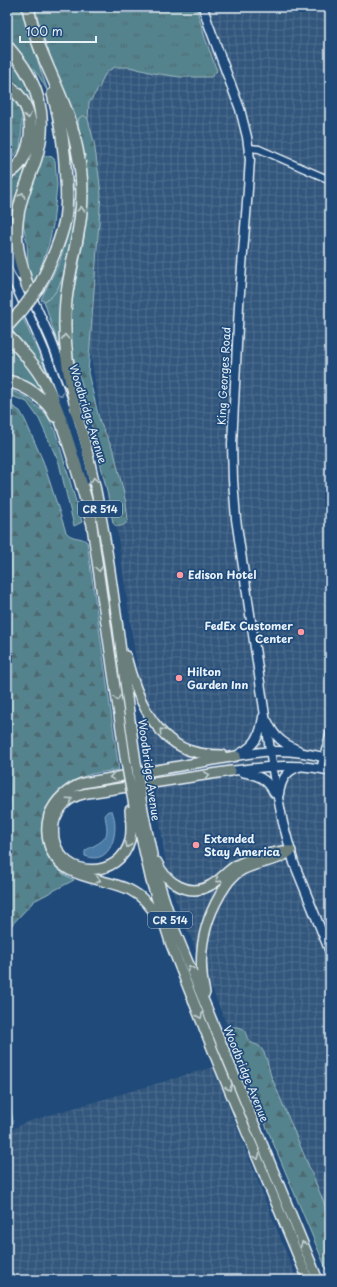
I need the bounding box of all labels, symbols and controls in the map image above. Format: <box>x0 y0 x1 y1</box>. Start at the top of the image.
scale bar <box>20 18 96 44</box>
text: 100 m <box>26 22 63 40</box>
one-way arrow <box>24 113 32 119</box>
one-way arrow <box>17 192 26 199</box>
one-way arrow <box>77 206 86 212</box>
street label: King Georges Road <box>212 326 235 426</box>
one-way arrow <box>61 334 69 340</box>
street label: Woodbridge Avenue <box>65 362 112 465</box>
one-way arrow <box>56 391 65 398</box>
one-way arrow <box>90 477 99 483</box>
road number: CR 514 <box>78 501 122 517</box>
one-way arrow <box>94 566 103 572</box>
place label: Edison Hotel <box>188 566 256 583</box>
marker: Edison Hotel <box>175 570 185 580</box>
place label: FedEx Customer Center <box>204 617 293 647</box>
marker: FedEx Customer Center <box>296 627 306 637</box>
place label: Hilton Garden Inn <box>187 663 248 693</box>
marker: Hilton Garden Inn <box>174 673 184 683</box>
one-way arrow <box>112 694 121 701</box>
street label: Woodbridge Avenue <box>134 718 165 822</box>
one-way arrow <box>159 728 166 736</box>
one-way arrow <box>204 771 210 780</box>
one-way arrow <box>109 772 115 781</box>
one-way arrow <box>66 797 73 805</box>
place label: Extended Stay America <box>204 830 281 860</box>
marker: Extended Stay America <box>191 840 201 850</box>
one-way arrow <box>124 841 132 848</box>
one-way arrow <box>94 875 101 884</box>
one-way arrow <box>215 876 222 883</box>
road number: CR 514 <box>148 912 192 928</box>
one-way arrow <box>186 964 194 971</box>
one-way arrow <box>195 1012 203 1020</box>
street label: Woodbridge Avenue <box>219 1023 274 1125</box>
one-way arrow <box>224 1084 232 1091</box>
one-way arrow <box>253 1153 261 1160</box>
one-way arrow <box>300 1240 308 1247</box>

